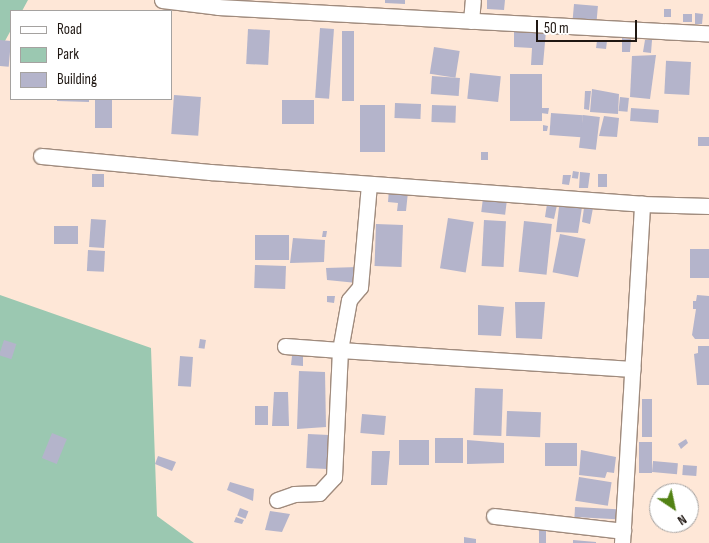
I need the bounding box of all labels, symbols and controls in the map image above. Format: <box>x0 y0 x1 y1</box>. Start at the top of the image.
legend <box>10 10 172 100</box>
scale bar <box>539 10 640 42</box>
text: 50 m <box>544 19 569 38</box>
text: Road <box>57 20 82 39</box>
text: Park <box>57 45 79 64</box>
text: Building <box>57 70 97 89</box>
north arrow <box>649 483 699 533</box>
text: N <box>674 511 690 529</box>

